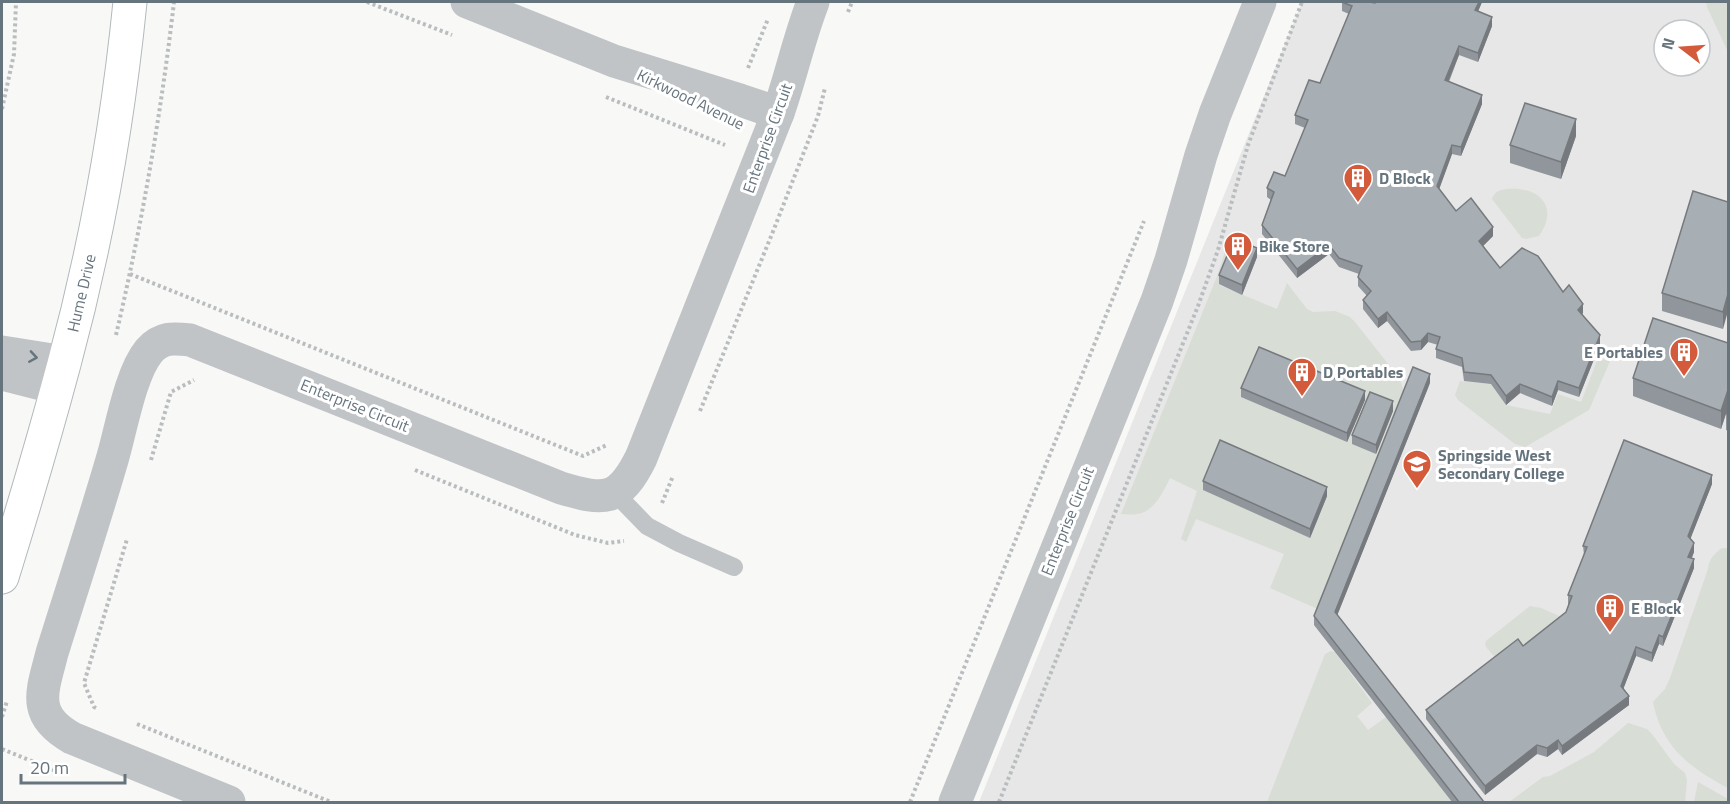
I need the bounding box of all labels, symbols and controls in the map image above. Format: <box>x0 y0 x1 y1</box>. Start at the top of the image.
north arrow <box>1652 18 1712 78</box>
text: N <box>1655 35 1681 52</box>
street label: Kirkwood Avenue <box>633 63 749 135</box>
street label: Enterprise Circuit <box>736 79 798 196</box>
building icon: D Block <box>1342 162 1374 204</box>
place label: D Block <box>1379 166 1431 190</box>
building icon: Bike Store <box>1222 230 1254 272</box>
place label: Bike Store <box>1259 234 1330 258</box>
street label: Hume Drive <box>60 252 102 334</box>
building icon: E Portables <box>1668 336 1700 378</box>
place label: E Portables <box>1584 340 1663 364</box>
one-way arrow <box>28 351 38 363</box>
building icon: D Portables <box>1286 356 1318 398</box>
place label: D Portables <box>1323 360 1403 384</box>
street label: Enterprise Circuit <box>297 372 413 438</box>
place label: Springside West Secondary College <box>1438 443 1564 485</box>
school or university icon: Springside West Secondary College <box>1401 448 1433 490</box>
street label: Enterprise Circuit <box>1034 463 1100 579</box>
building icon: E Block <box>1594 592 1626 634</box>
place label: E Block <box>1631 596 1682 620</box>
scale bar <box>21 747 124 785</box>
text: 20 m <box>30 754 69 781</box>

